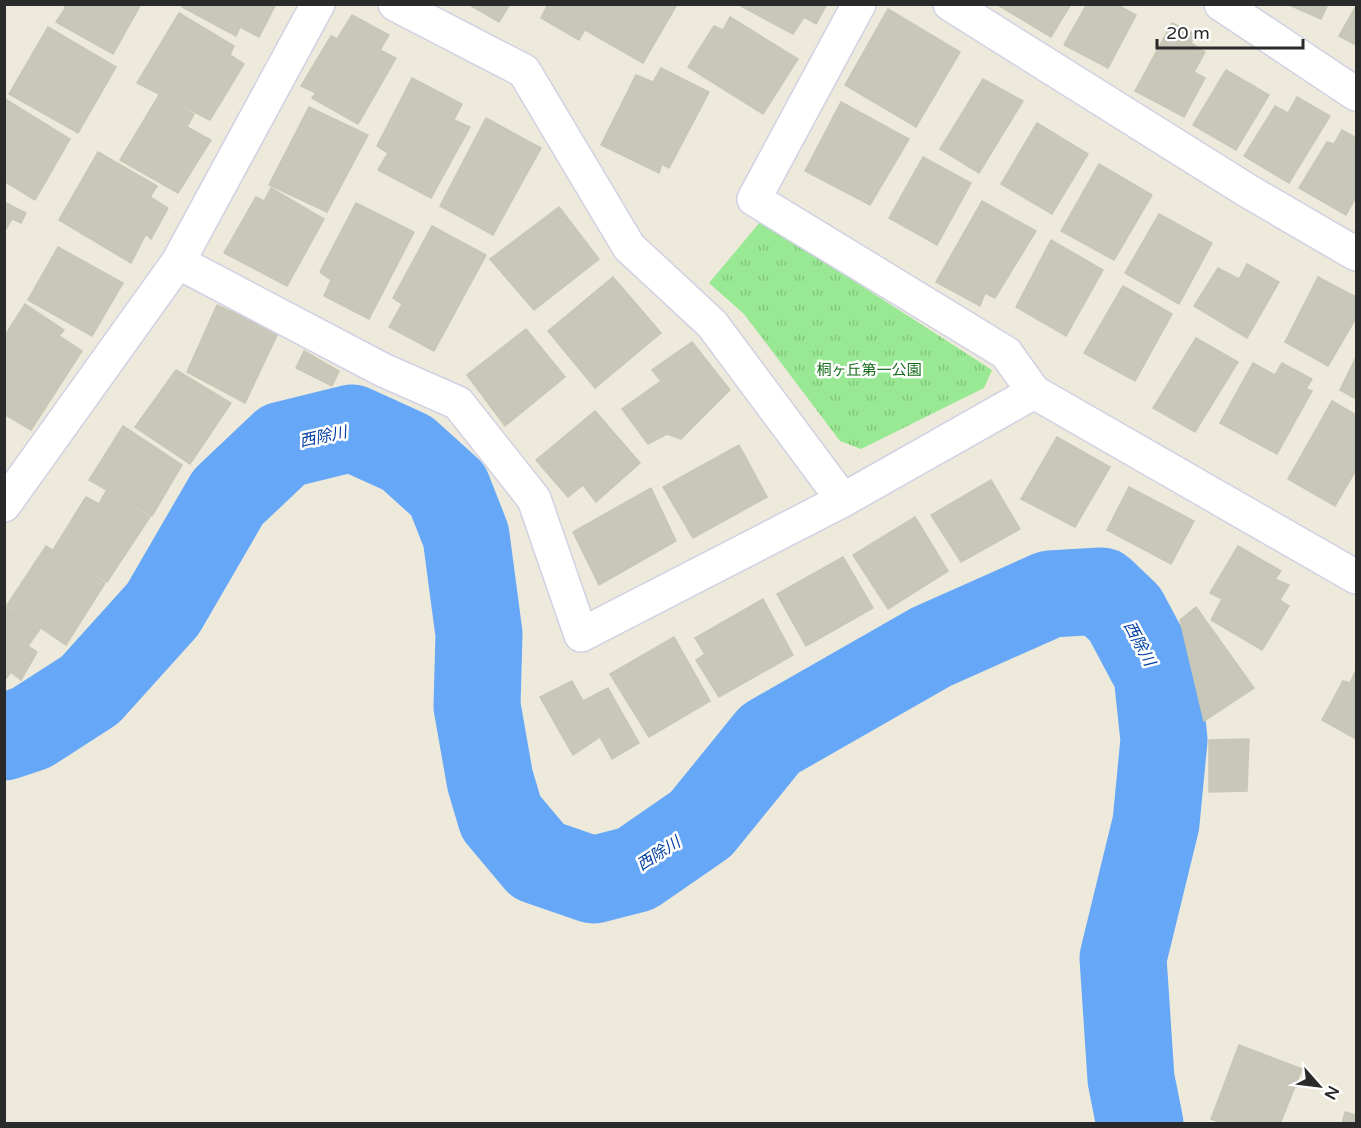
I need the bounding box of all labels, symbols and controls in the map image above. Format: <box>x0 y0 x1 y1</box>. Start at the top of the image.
scale bar <box>1157 12 1302 50</box>
text: 20 m <box>1166 22 1210 44</box>
park label: 桐ヶ丘第一公園 <box>816 361 922 379</box>
water label: 西除川 <box>298 422 351 452</box>
water label: 西除川 <box>1119 618 1160 671</box>
water label: 西除川 <box>633 831 686 875</box>
north arrow <box>1289 1056 1349 1116</box>
text: N <box>1320 1082 1343 1103</box>

